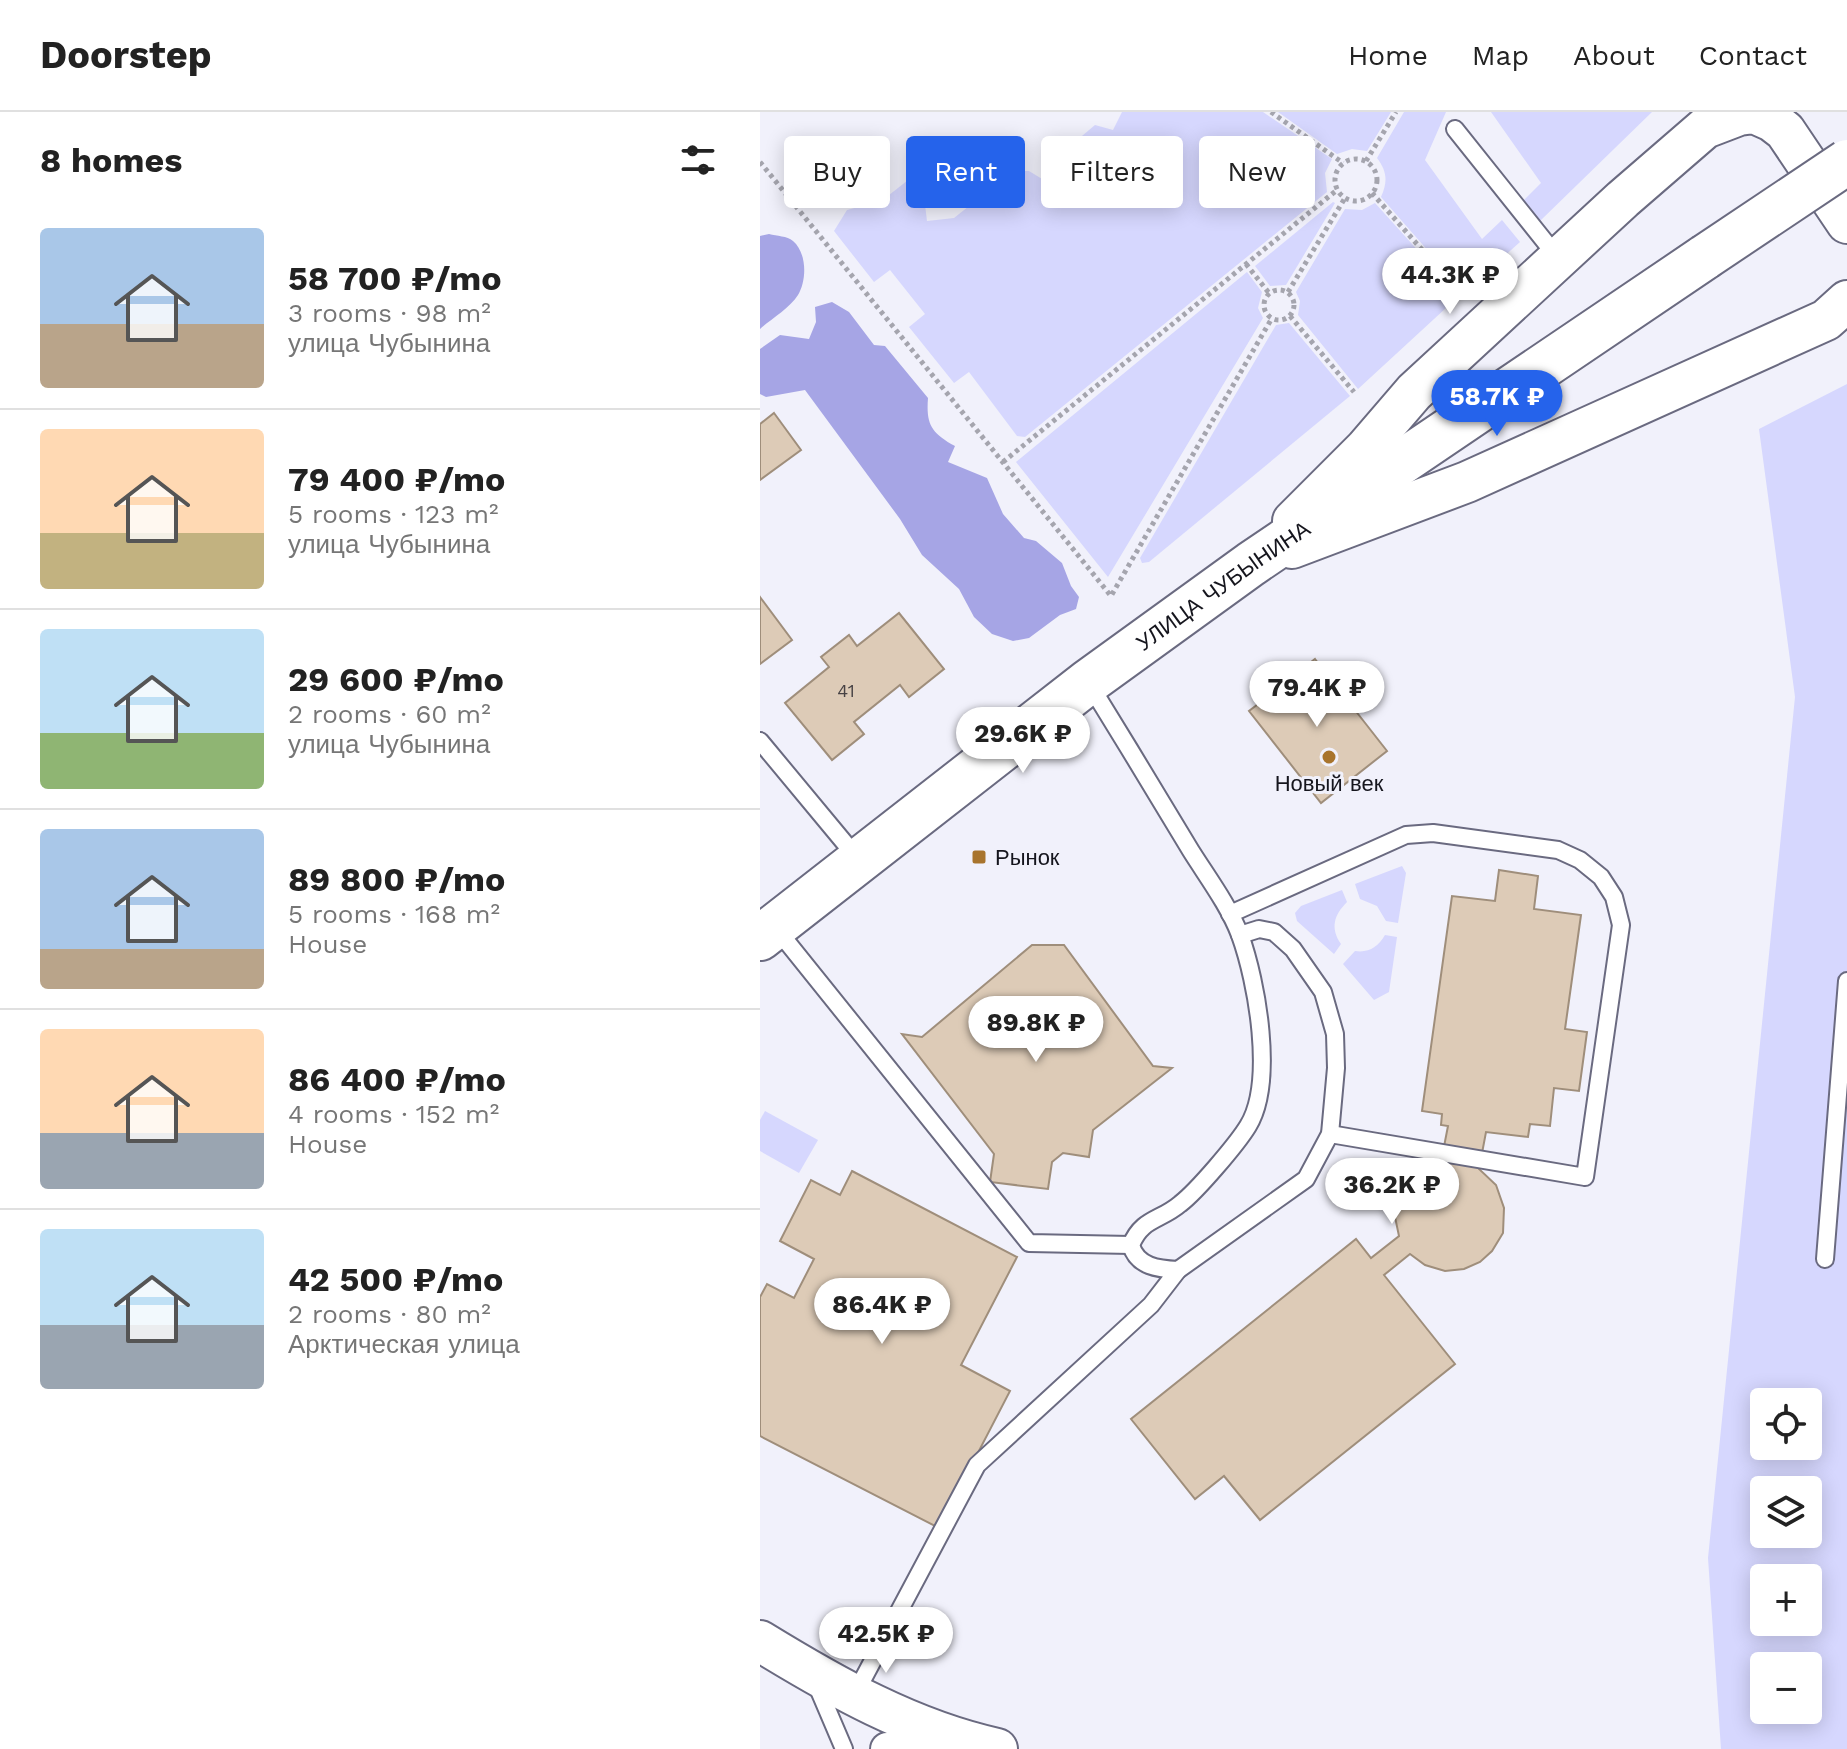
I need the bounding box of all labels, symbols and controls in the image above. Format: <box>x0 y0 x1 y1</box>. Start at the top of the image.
text: Doorstep <box>40 33 212 77</box>
text: Home <box>1348 39 1428 72</box>
text: Map <box>1472 39 1529 72</box>
text: About <box>1573 39 1655 72</box>
text: Contact <box>1699 39 1807 72</box>
chip: Buy <box>784 136 890 208</box>
chip: Rent <box>906 136 1025 208</box>
chip: Filters <box>1041 136 1183 208</box>
chip: New <box>1199 136 1315 208</box>
icon: filters <box>676 138 720 182</box>
text: 8 homes <box>40 140 182 180</box>
pin: 44.3K ₽ <box>1376 248 1524 316</box>
text: 58 700 ₽/mo <box>288 258 502 298</box>
text: 44.3K ₽ <box>1400 259 1500 289</box>
icon: home <box>104 260 200 356</box>
text: 3 rooms · 98 m² <box>288 298 491 328</box>
text: улица Чубынина <box>288 328 490 358</box>
pin: 58.7K ₽ <box>1423 370 1571 438</box>
text: 58.7K ₽ <box>1449 381 1545 411</box>
text: 79 400 ₽/mo <box>288 459 505 499</box>
icon: home <box>104 461 200 557</box>
text: 5 rooms · 123 m² <box>288 499 499 529</box>
street label: УЛИЦА ЧУБЫНИНА <box>1132 516 1315 656</box>
text: улица Чубынина <box>288 529 490 559</box>
text: 29 600 ₽/mo <box>288 659 504 699</box>
icon: home <box>104 661 200 757</box>
pin: 79.4K ₽ <box>1243 661 1391 729</box>
text: 79.4K ₽ <box>1267 672 1367 702</box>
house number: 41 <box>837 680 855 701</box>
text: 2 rooms · 60 m² <box>288 699 491 729</box>
pin: 29.6K ₽ <box>949 707 1097 775</box>
text: 29.6K ₽ <box>974 718 1072 748</box>
text: улица Чубынина <box>288 729 490 759</box>
marker: Новый век <box>1320 748 1338 766</box>
place label: Новый век <box>1275 771 1384 796</box>
place label: Рынок <box>995 845 1060 870</box>
marker: Рынок <box>970 848 988 866</box>
text: 89 800 ₽/mo <box>288 859 505 899</box>
icon: home <box>104 861 200 957</box>
text: 5 rooms · 168 m² <box>288 899 500 929</box>
text: House <box>288 929 367 959</box>
pin: 89.8K ₽ <box>962 996 1110 1064</box>
text: 89.8K ₽ <box>986 1007 1086 1037</box>
text: 86 400 ₽/mo <box>288 1059 506 1099</box>
icon: home <box>104 1061 200 1157</box>
text: 4 rooms · 152 m² <box>288 1099 499 1129</box>
text: House <box>288 1129 367 1159</box>
pin: 36.2K ₽ <box>1318 1158 1466 1226</box>
text: 36.2K ₽ <box>1343 1169 1441 1199</box>
text: 42 500 ₽/mo <box>288 1259 503 1299</box>
icon: home <box>104 1261 200 1357</box>
pin: 86.4K ₽ <box>808 1278 956 1346</box>
text: 86.4K ₽ <box>832 1289 932 1319</box>
text: 2 rooms · 80 m² <box>288 1299 491 1329</box>
text: Арктическая улица <box>288 1329 520 1359</box>
map controls <box>1750 1388 1822 1724</box>
button: locate <box>1750 1388 1822 1460</box>
button: layers <box>1750 1476 1822 1548</box>
button: + <box>1750 1564 1822 1636</box>
pin: 42.5K ₽ <box>812 1607 960 1675</box>
text: 42.5K ₽ <box>837 1618 935 1648</box>
button: − <box>1750 1652 1822 1724</box>

